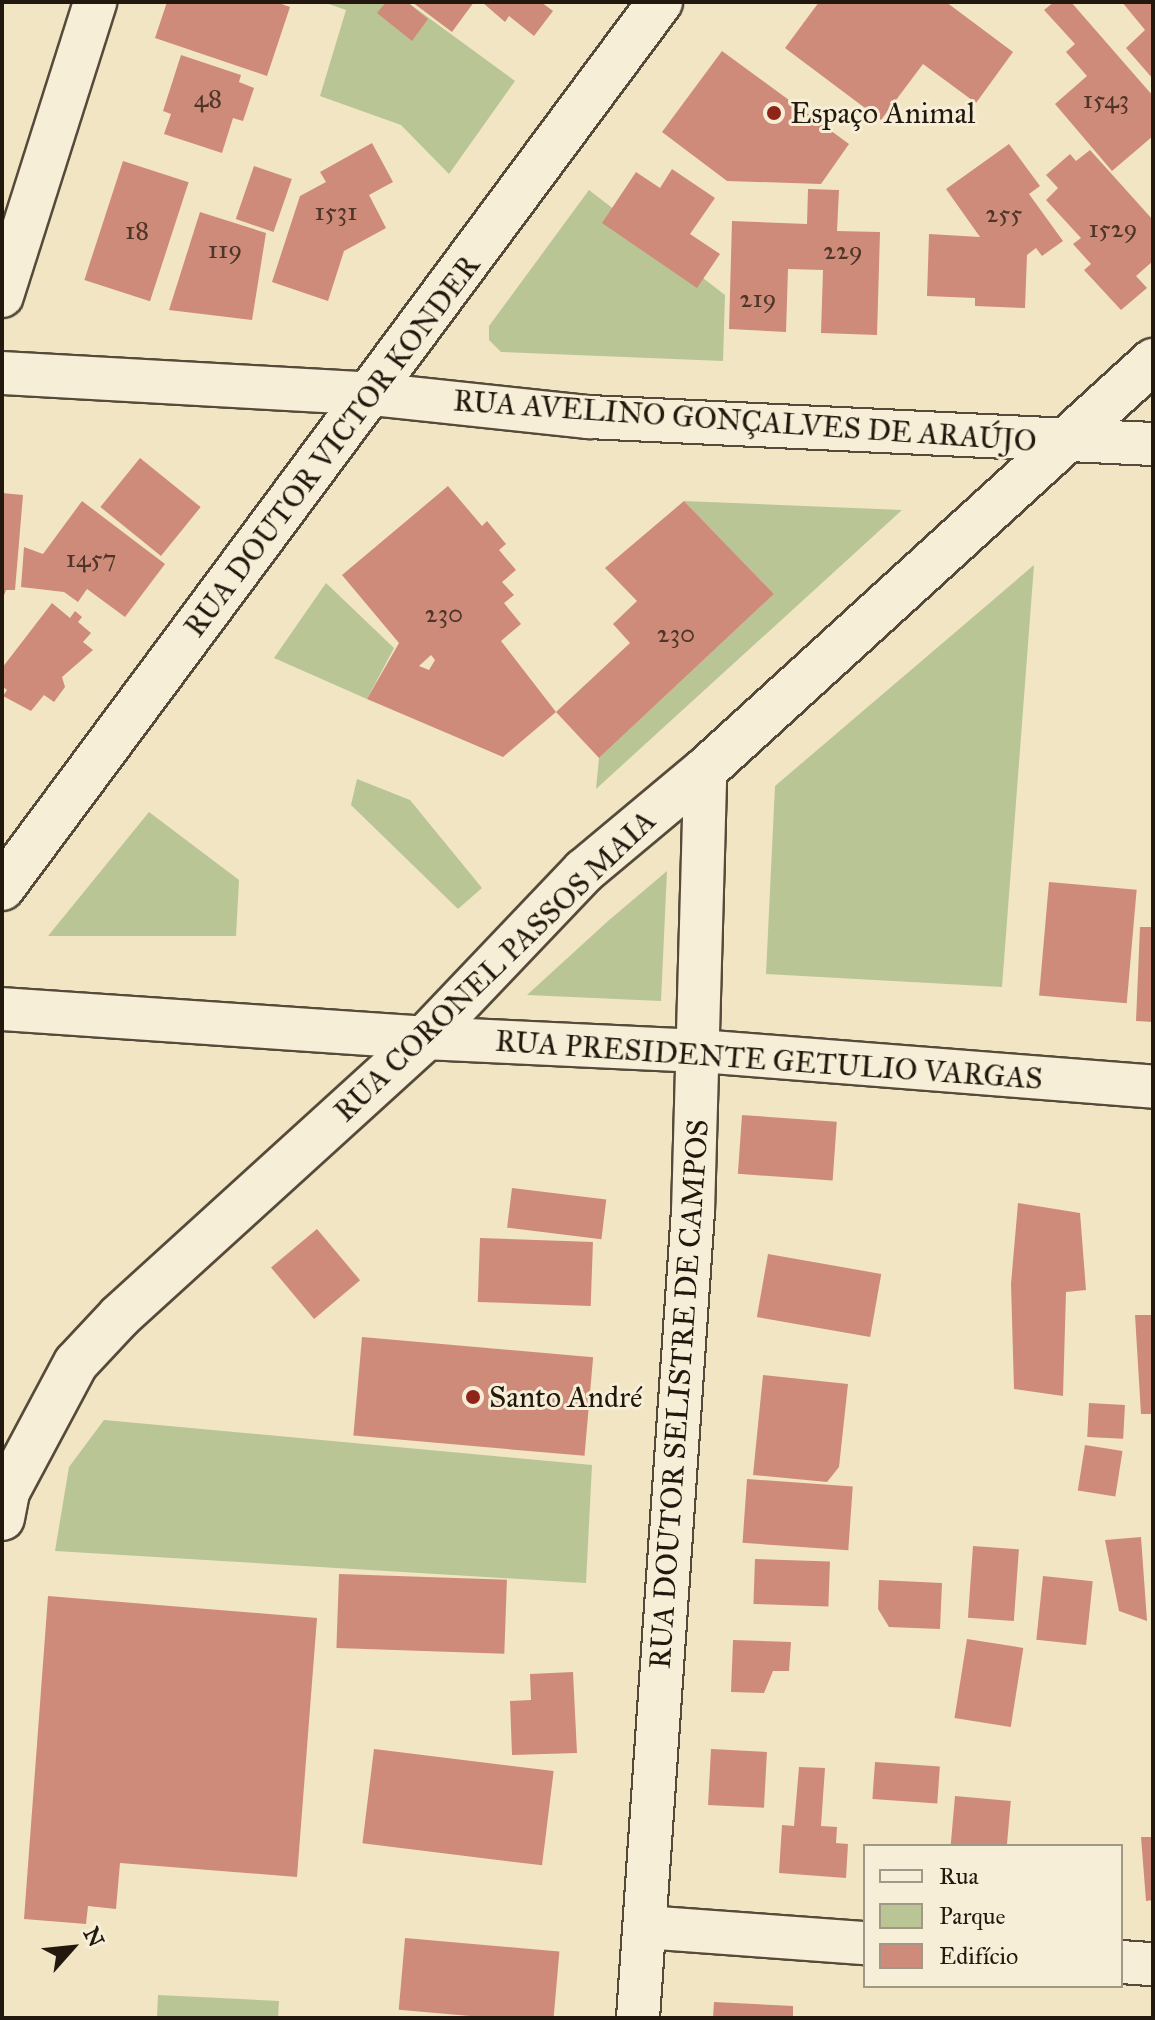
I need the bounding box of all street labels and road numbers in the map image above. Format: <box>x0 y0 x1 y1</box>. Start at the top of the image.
street label: RUA DOUTOR VICTOR KONDER <box>177 248 487 644</box>
street label: RUA AVELINO GONÇALVES DE ARAÚJO <box>452 383 1038 459</box>
street label: RUA CORONEL PASSOS MAIA <box>327 803 663 1129</box>
street label: RUA PRESIDENTE GETULIO VARGAS <box>494 1023 1044 1097</box>
street label: RUA DOUTOR SELISTRE DE CAMPOS <box>642 1118 716 1670</box>

